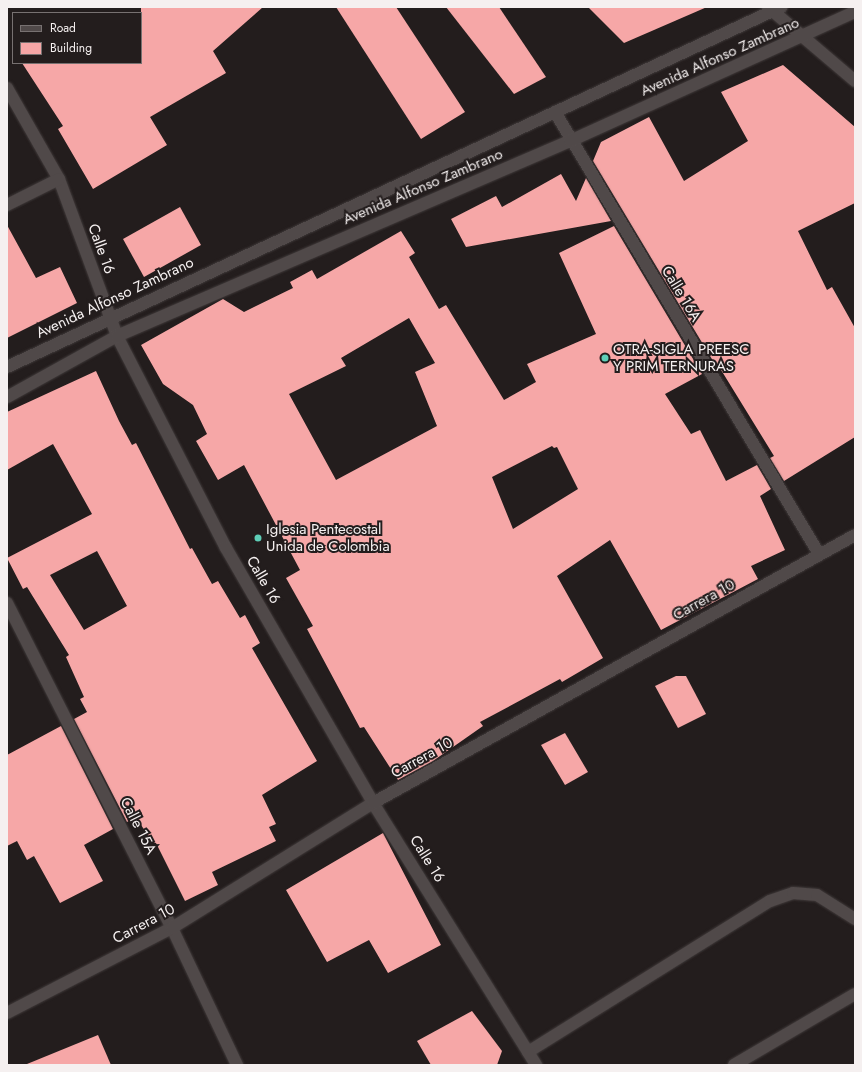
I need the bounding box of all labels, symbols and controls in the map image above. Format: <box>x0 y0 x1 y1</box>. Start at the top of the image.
legend <box>12 12 142 64</box>
street label: Avenida Alfonso Zambrano <box>638 14 802 100</box>
text: Road <box>50 19 76 37</box>
text: Building <box>50 39 92 57</box>
street label: Avenida Alfonso Zambrano <box>340 145 506 229</box>
street label: Calle 16 <box>84 221 118 277</box>
street label: Avenida Alfonso Zambrano <box>33 254 197 342</box>
street label: Calle 16A <box>657 263 705 325</box>
place label: OTRA-SIGLA PREESC Y PRIM TERNURAS <box>613 340 750 375</box>
marker: OTRA-SIGLA PREESC Y PRIM TERNURAS <box>600 353 610 363</box>
place label: Iglesia Pentecostal Unida de Colombia <box>266 520 390 555</box>
marker: Iglesia Pentecostal Unida de Colombia <box>253 533 263 543</box>
street label: Calle 16 <box>242 553 284 607</box>
street label: Carrera 10 <box>670 576 738 624</box>
street label: Carrera 10 <box>388 734 456 782</box>
street label: Calle 15A <box>116 794 160 858</box>
street label: Calle 16 <box>406 832 448 886</box>
street label: Carrera 10 <box>110 900 178 948</box>

